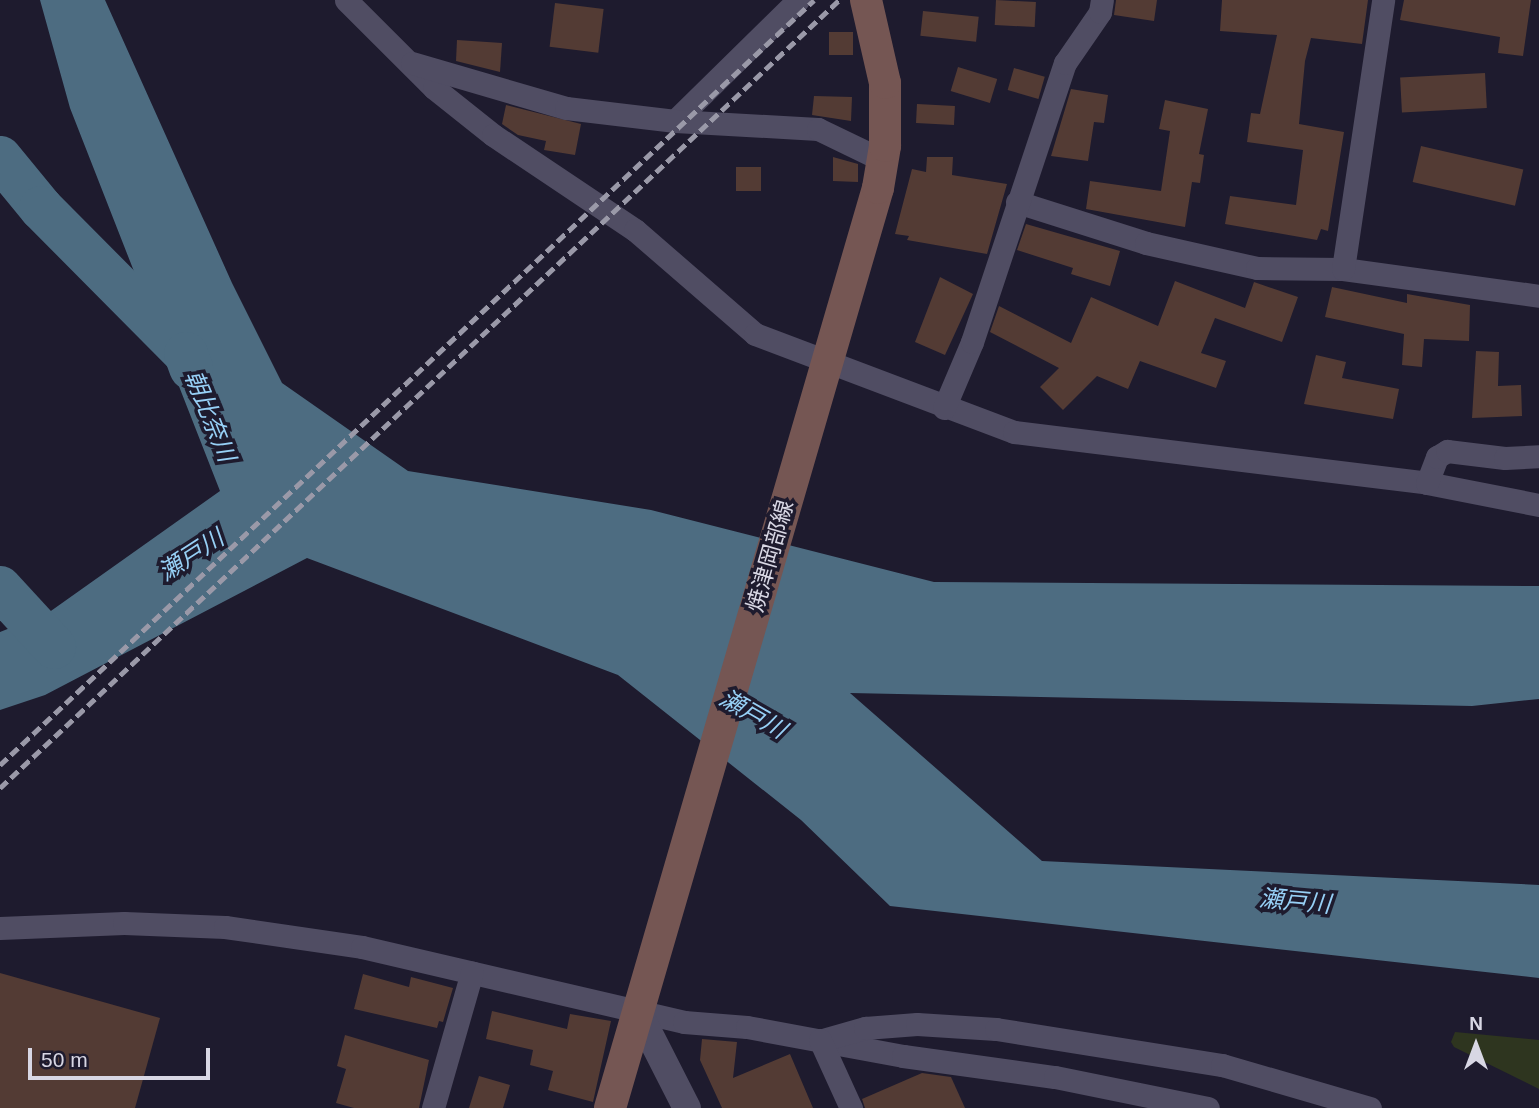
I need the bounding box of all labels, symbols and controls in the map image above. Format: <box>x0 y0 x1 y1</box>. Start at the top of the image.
water label: 朝比奈川 <box>179 366 241 466</box>
street label: 焼津岡部線 <box>741 497 799 615</box>
water label: 瀬戸川 <box>153 523 229 587</box>
water label: 瀬戸川 <box>715 684 791 744</box>
water label: 瀬戸川 <box>1258 884 1332 918</box>
north arrow <box>1441 1010 1511 1080</box>
text: N <box>1469 1013 1483 1034</box>
scale bar <box>32 1034 214 1078</box>
text: 50 m <box>41 1048 88 1071</box>

